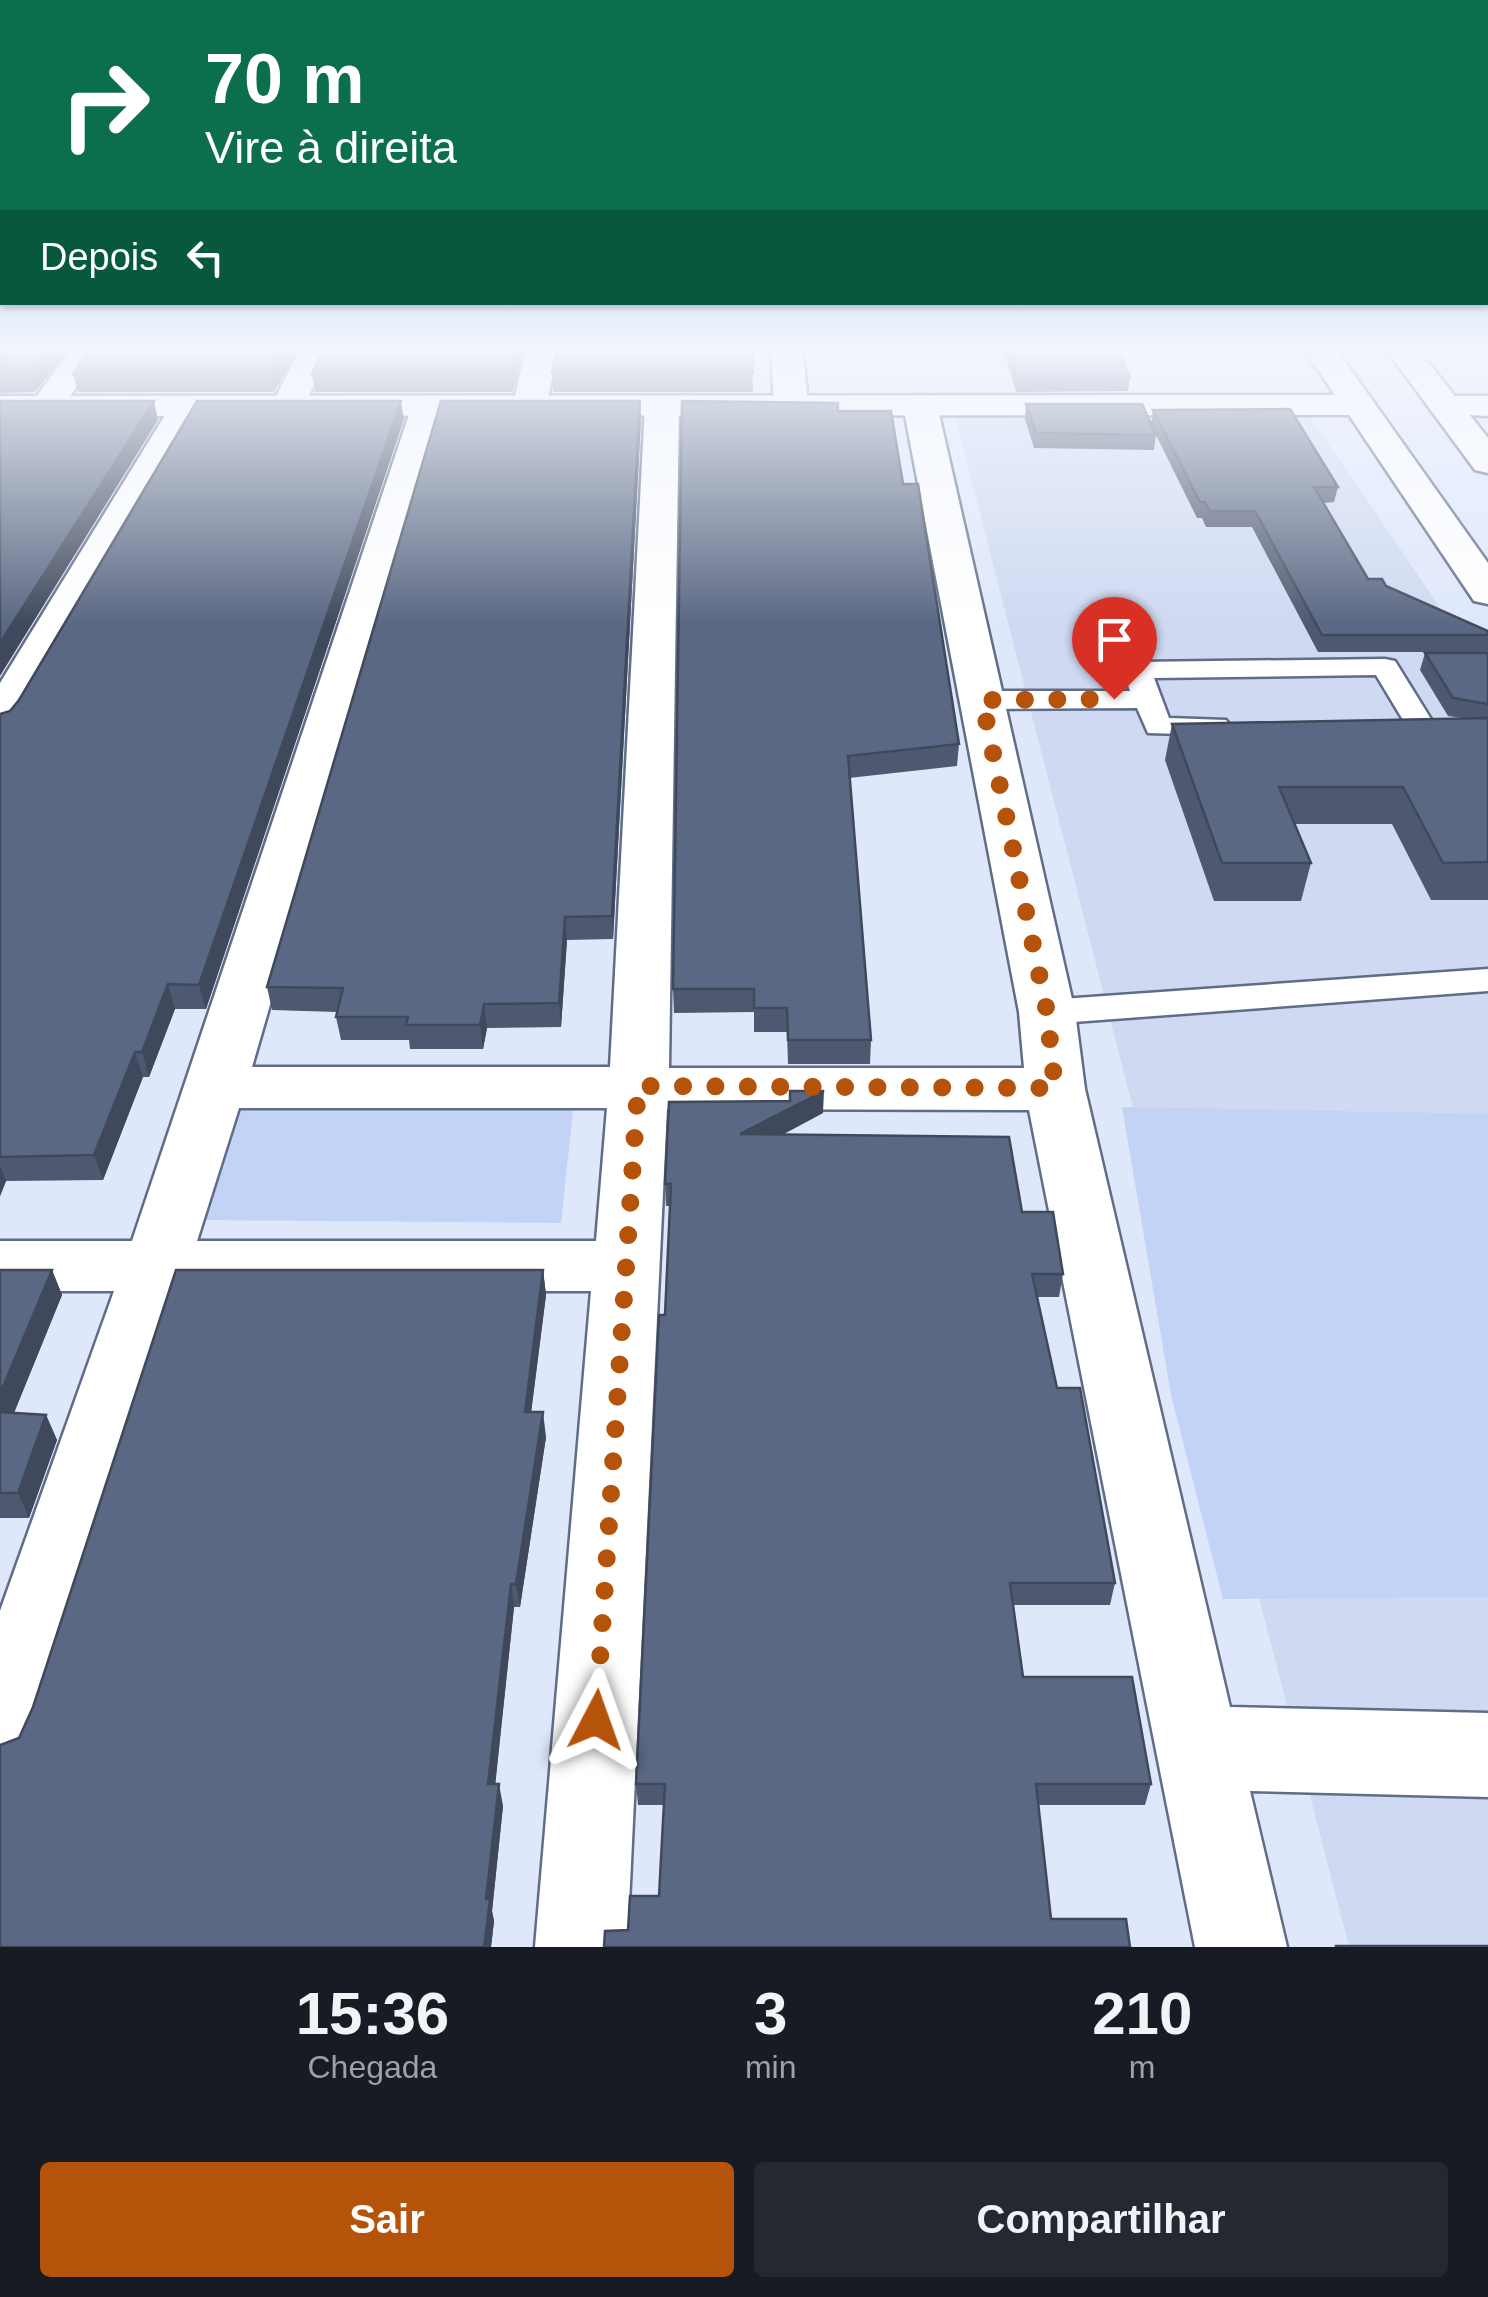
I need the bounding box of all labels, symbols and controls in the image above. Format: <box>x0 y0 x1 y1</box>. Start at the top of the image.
icon: right <box>40 40 170 170</box>
text: 70 m <box>205 40 365 118</box>
text: Vire à direita <box>205 122 457 173</box>
icon: left <box>178 230 233 285</box>
text: Depois <box>40 236 158 278</box>
pin <box>1072 597 1157 700</box>
icon: arrive <box>1087 612 1142 667</box>
position arrow <box>544 1668 648 1772</box>
text: 15:36 <box>296 1980 449 2047</box>
text: 3 <box>754 1980 787 2047</box>
text: 210 <box>1092 1980 1192 2047</box>
text: Chegada <box>307 2049 437 2085</box>
text: min <box>745 2049 796 2085</box>
text: m <box>1129 2049 1156 2085</box>
button: Sair <box>40 2162 734 2277</box>
button: Compartilhar <box>754 2162 1448 2277</box>

